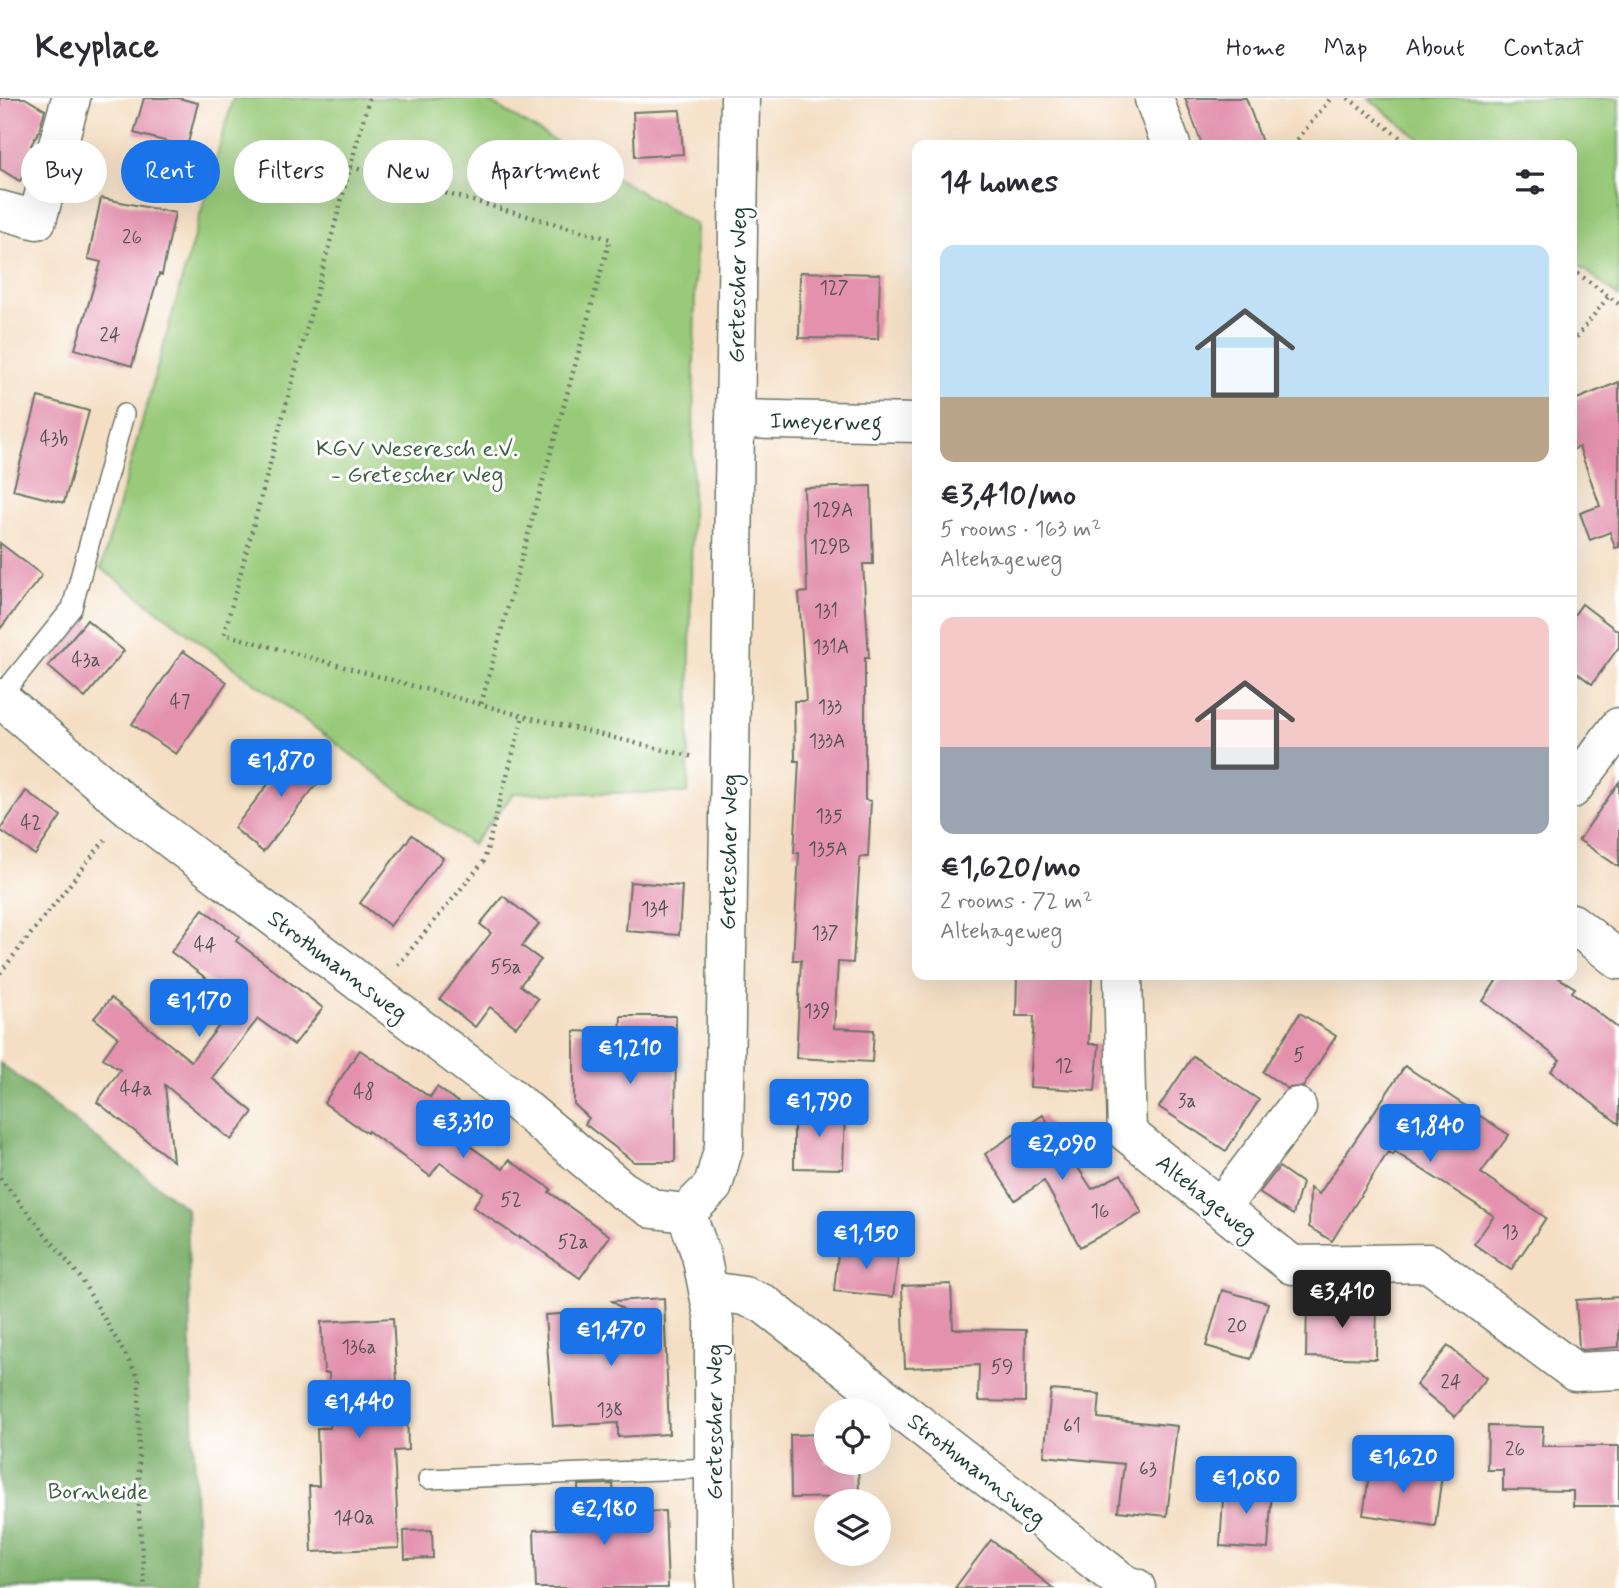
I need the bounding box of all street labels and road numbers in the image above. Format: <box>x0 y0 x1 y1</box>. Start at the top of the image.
street label: Gretescher Weg <box>723 207 757 363</box>
street label: Imeyerweg <box>770 407 882 441</box>
street label: Gretescher Weg <box>714 774 748 930</box>
street label: Strothmannsweg <box>260 904 413 1031</box>
street label: Altehageweg <box>1147 1148 1263 1250</box>
street label: Gretescher Weg <box>701 1344 733 1500</box>
street label: Strothmannsweg <box>899 1407 1051 1536</box>

